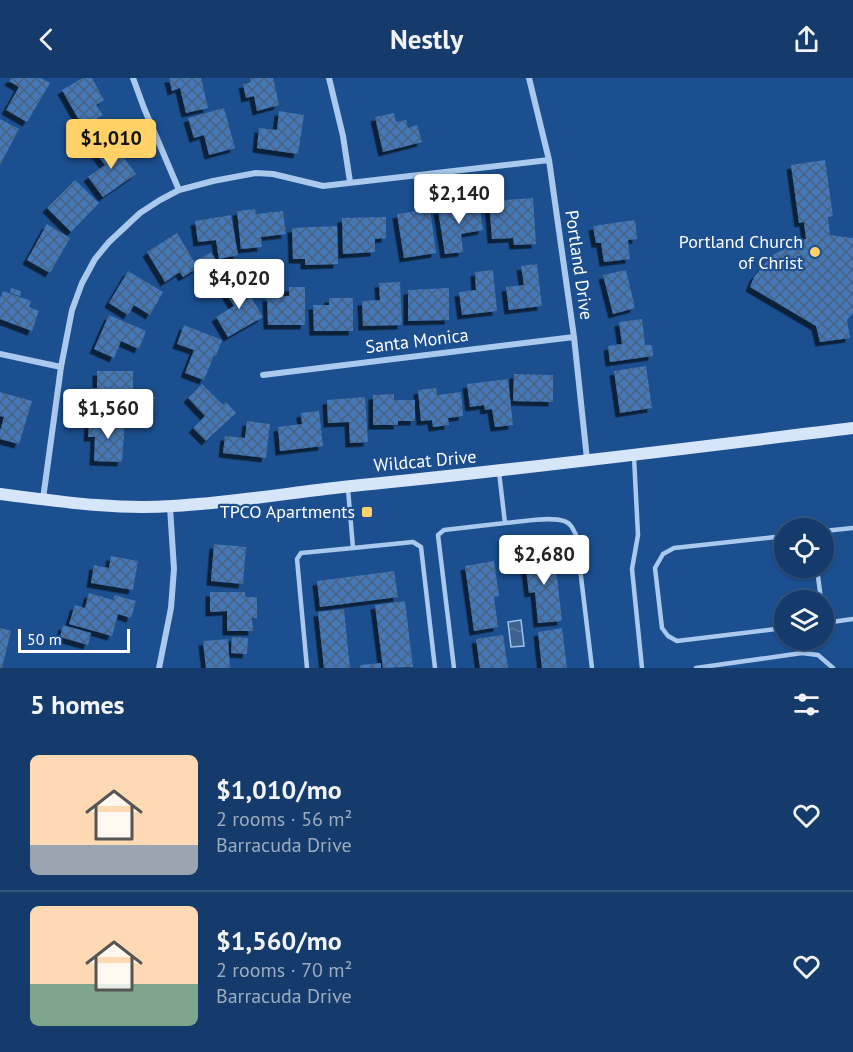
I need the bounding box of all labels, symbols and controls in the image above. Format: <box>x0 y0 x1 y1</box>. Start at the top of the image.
text: Nestly <box>390 22 463 56</box>
icon: back <box>30 23 63 56</box>
icon: share <box>790 23 823 56</box>
pin: $1,010 <box>62 119 160 170</box>
text: $1,010 <box>80 125 142 151</box>
pin: $2,140 <box>410 174 508 225</box>
text: $2,140 <box>428 180 490 206</box>
street label: Portland Drive <box>560 209 599 321</box>
place label: Portland Church of Christ <box>679 230 803 274</box>
marker: Portland Church of Christ <box>808 245 822 259</box>
pin: $4,020 <box>190 259 288 310</box>
text: $4,020 <box>208 265 270 291</box>
street label: Santa Monica <box>364 323 470 358</box>
pin: $1,560 <box>59 389 157 440</box>
text: $1,560 <box>77 395 139 421</box>
street label: Wildcat Drive <box>373 445 477 476</box>
place label: TPCO Apartments <box>220 500 355 523</box>
marker: TPCO Apartments <box>360 505 374 519</box>
map controls <box>774 518 834 650</box>
button: locate <box>774 518 834 578</box>
pin: $2,680 <box>495 535 593 586</box>
text: $2,680 <box>513 541 575 567</box>
button: layers <box>774 590 834 650</box>
scale bar <box>18 626 130 654</box>
text: 50 m <box>27 629 62 649</box>
text: 5 homes <box>30 688 125 721</box>
icon: filters <box>790 688 823 721</box>
text: $1,010/mo <box>216 773 342 806</box>
icon: home <box>78 779 150 851</box>
icon: heart <box>790 799 823 832</box>
text: 2 rooms · 56 m² <box>216 806 352 832</box>
text: Barracuda Drive <box>216 832 352 858</box>
text: $1,560/mo <box>216 924 342 957</box>
icon: home <box>78 930 150 1002</box>
icon: heart <box>790 950 823 983</box>
text: 2 rooms · 70 m² <box>216 957 352 983</box>
text: Barracuda Drive <box>216 983 352 1009</box>

